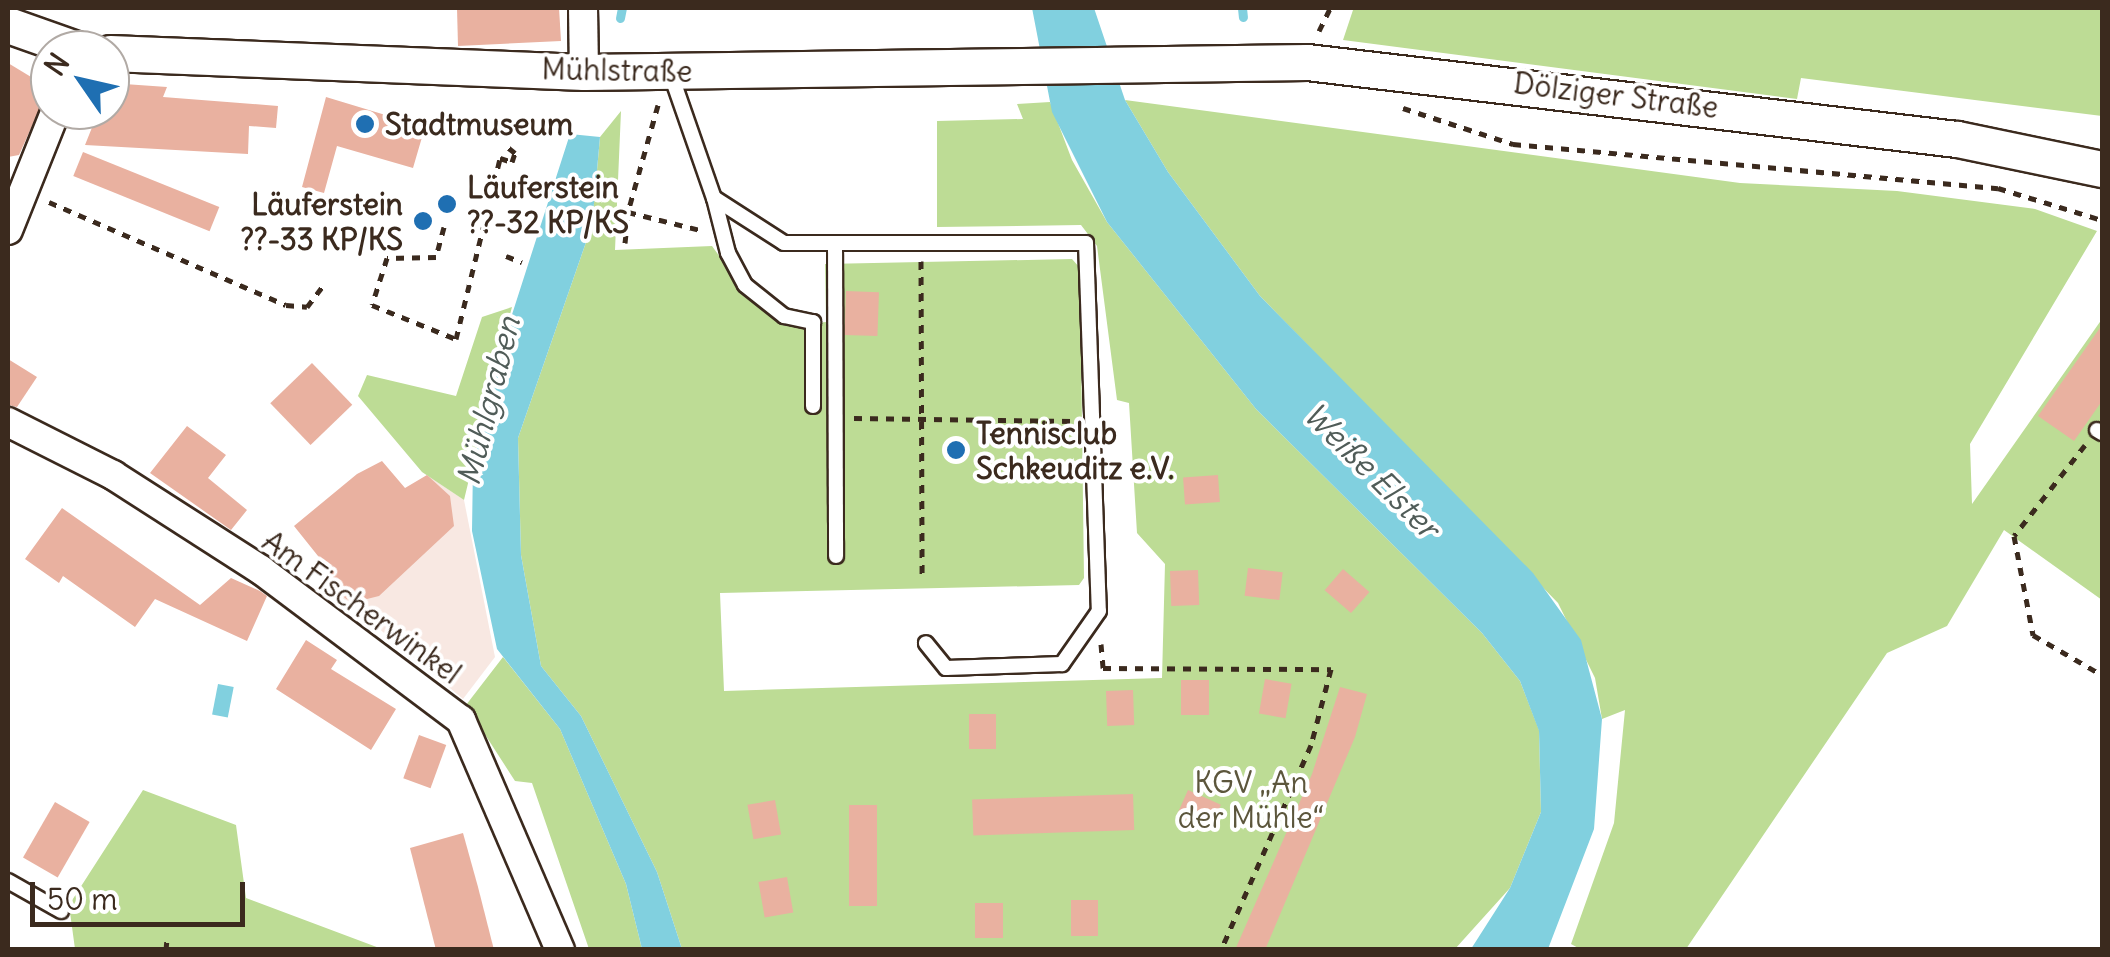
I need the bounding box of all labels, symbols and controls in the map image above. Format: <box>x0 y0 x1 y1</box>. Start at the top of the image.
north arrow <box>30 30 130 130</box>
text: N <box>36 46 77 82</box>
street label: Mühlstraße <box>541 51 693 89</box>
street label: Dölziger Straße <box>1512 65 1720 125</box>
place label: Stadtmuseum <box>385 106 573 142</box>
marker: Stadtmuseum <box>354 113 376 135</box>
place label: Läuferstein ??-32 KP/KS <box>467 169 629 240</box>
place label: Läuferstein ??-33 KP/KS <box>240 186 403 256</box>
marker: Läuferstein ??-32 KP/KS <box>436 193 458 215</box>
marker: Läuferstein ??-33 KP/KS <box>412 210 434 232</box>
water label: Mühlgraben <box>450 313 528 489</box>
water label: Weiße Elster <box>1295 395 1447 547</box>
place label: Tennisclub Schkeuditz e.V. <box>976 415 1174 486</box>
marker: Tennisclub Schkeuditz e.V. <box>945 439 967 461</box>
street label: Am Fischerwinkel <box>256 523 468 691</box>
park label: KGV „An der Mühle“ <box>1178 764 1324 834</box>
scale bar <box>35 862 250 924</box>
text: 50 m <box>47 880 117 918</box>

